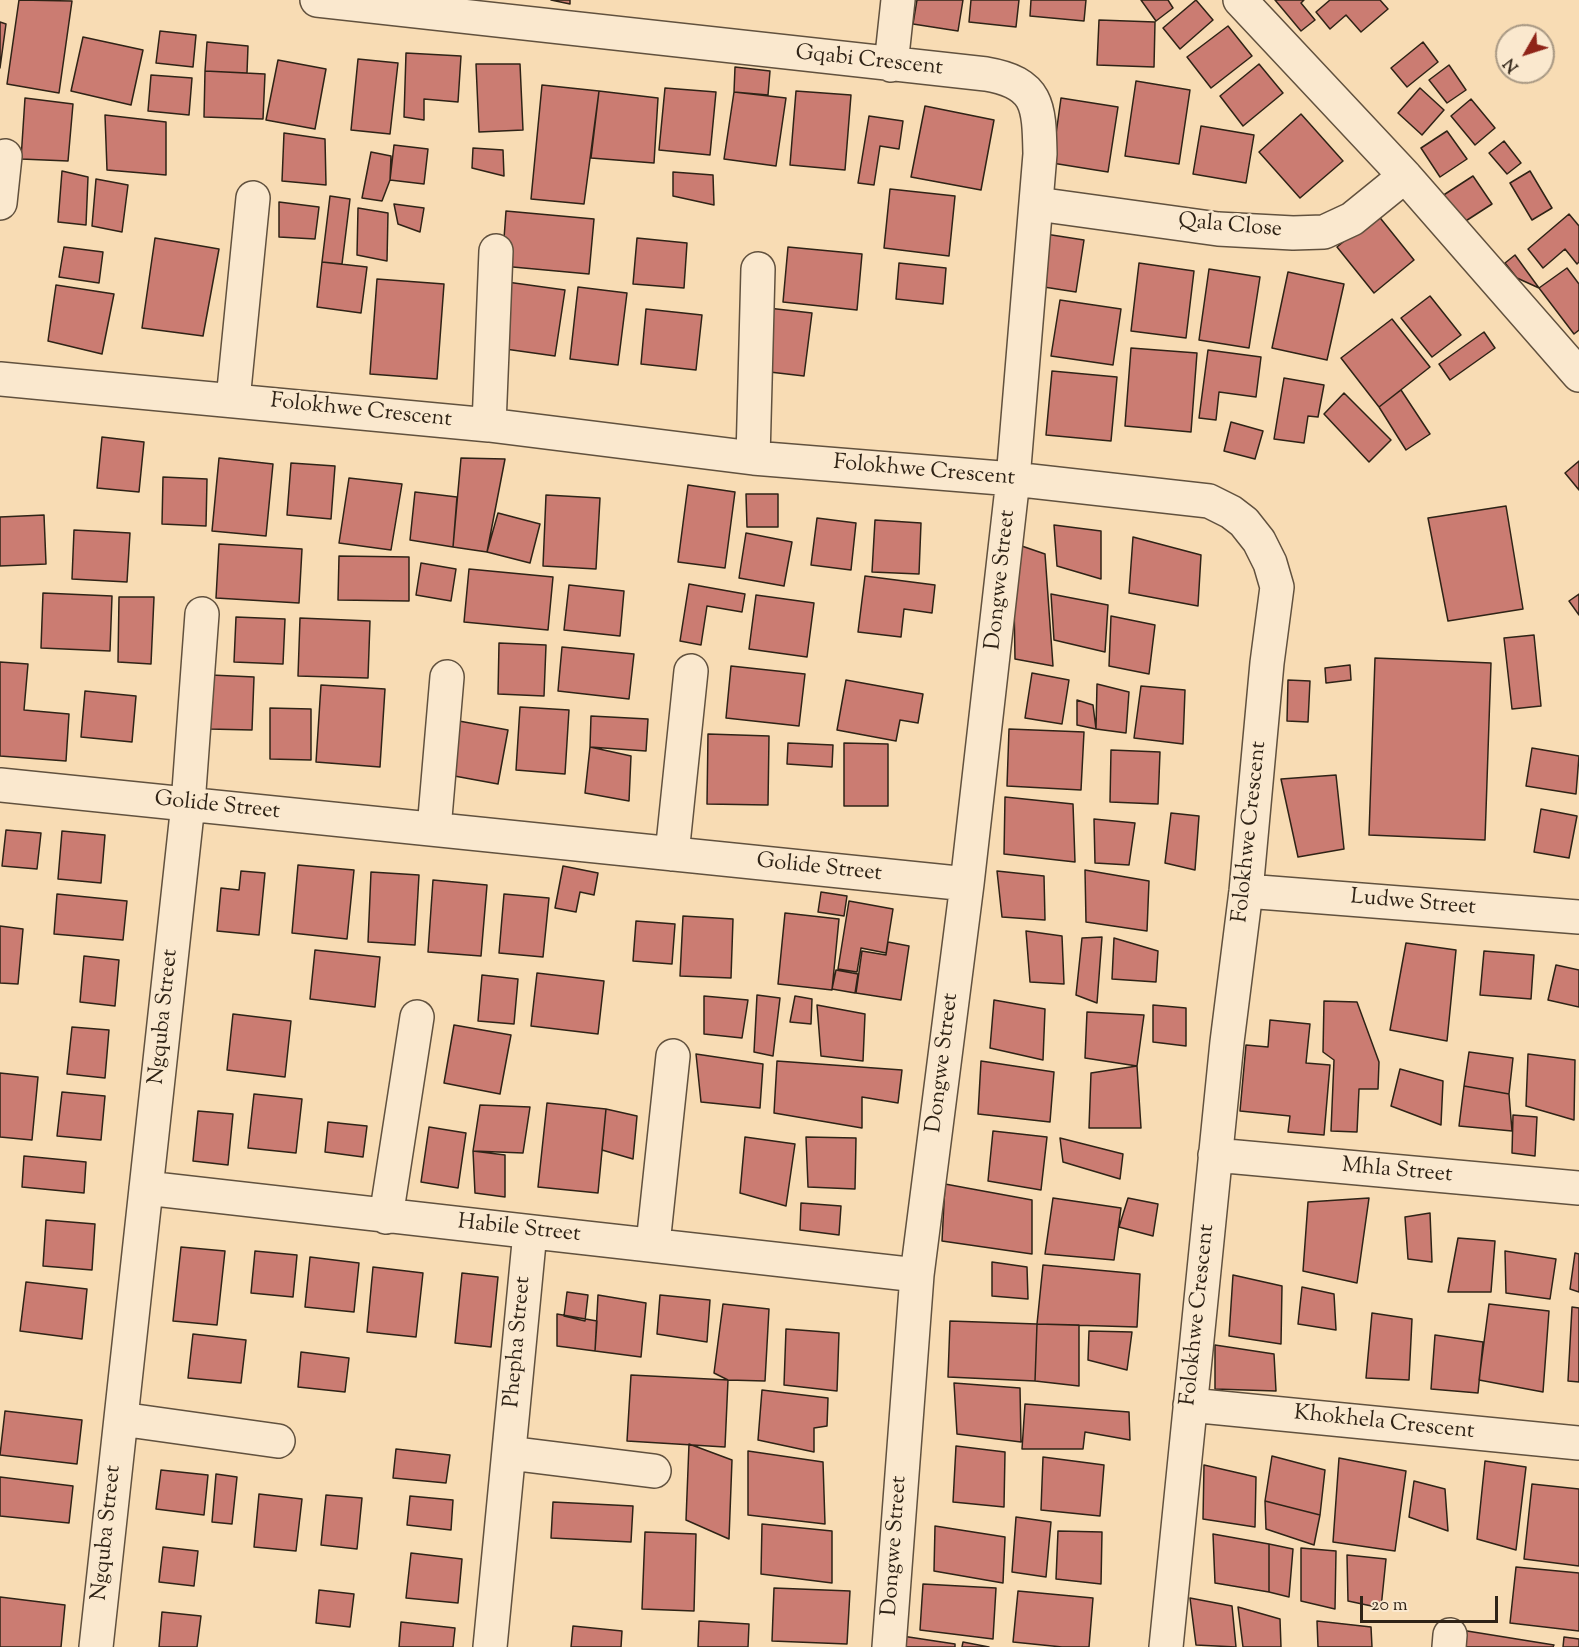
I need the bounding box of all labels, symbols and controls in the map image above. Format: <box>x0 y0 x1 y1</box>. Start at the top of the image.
north arrow <box>1495 24 1555 84</box>
street label: Gqabi Crescent <box>794 41 944 83</box>
text: N <box>1499 52 1525 77</box>
street label: Qala Close <box>1177 209 1283 245</box>
street label: Folokhwe Crescent <box>269 389 453 435</box>
street label: Folokhwe Crescent <box>832 451 1016 493</box>
street label: Dongwe Street <box>982 509 1022 651</box>
street label: Folokhwe Crescent <box>1228 740 1274 924</box>
street label: Golide Street <box>153 787 281 827</box>
street label: Golide Street <box>755 849 883 889</box>
street label: Ludwe Street <box>1349 885 1477 923</box>
street label: Ngquba Street <box>145 948 185 1086</box>
street label: Dongwe Street <box>922 992 966 1134</box>
street label: Mhla Street <box>1341 1154 1453 1190</box>
street label: Habile Street <box>456 1210 582 1250</box>
street label: Folokhwe Crescent <box>1176 1223 1222 1407</box>
street label: Phepha Street <box>500 1275 538 1409</box>
street label: Khokhela Crescent <box>1292 1401 1476 1447</box>
street label: Ngquba Street <box>88 1464 128 1602</box>
street label: Dongwe Street <box>878 1475 914 1617</box>
scale bar <box>1363 1584 1501 1622</box>
text: 20 m <box>1371 1593 1408 1619</box>

